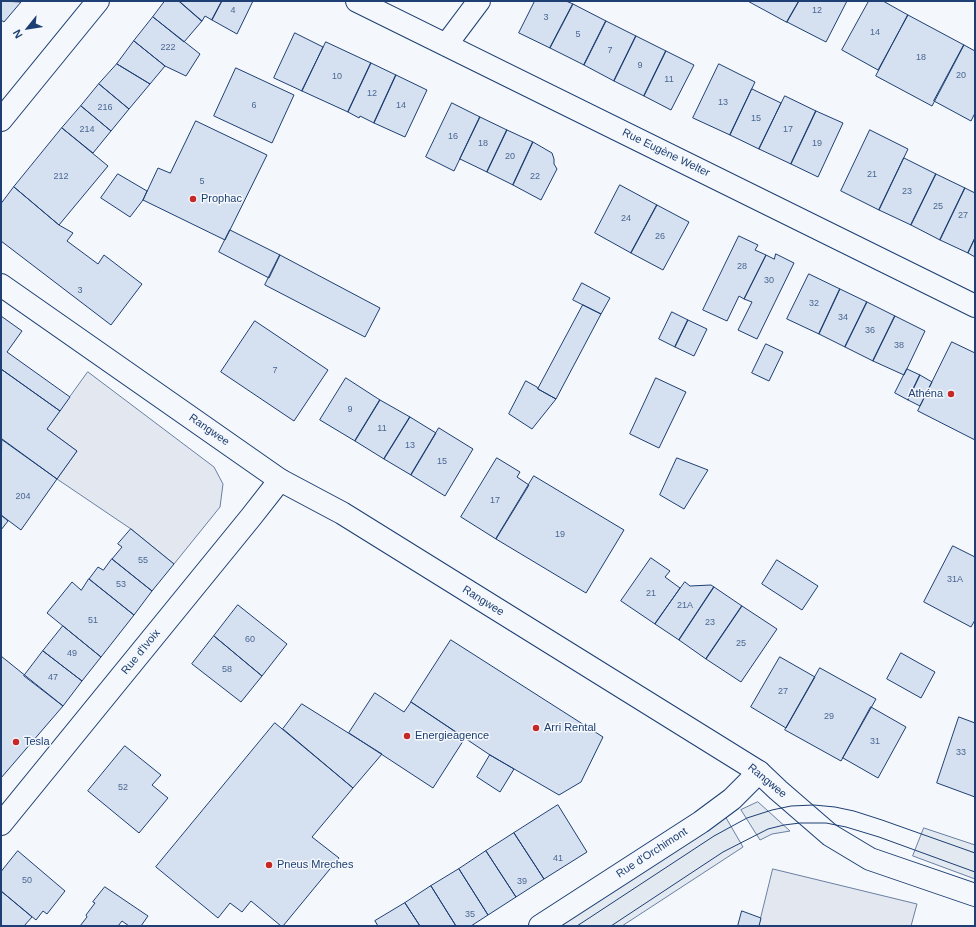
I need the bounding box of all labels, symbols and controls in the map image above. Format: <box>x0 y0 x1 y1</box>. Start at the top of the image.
house number: 4 <box>230 6 236 16</box>
house number: 12 <box>812 6 822 16</box>
north arrow <box>8 8 48 48</box>
house number: 3 <box>543 13 549 23</box>
text: N <box>10 28 25 40</box>
house number: 14 <box>870 28 880 38</box>
house number: 5 <box>575 30 581 40</box>
house number: 222 <box>160 43 176 53</box>
house number: 7 <box>607 46 613 56</box>
house number: 18 <box>916 53 926 63</box>
house number: 9 <box>637 61 643 71</box>
house number: 20 <box>956 71 966 81</box>
house number: 10 <box>332 72 342 82</box>
house number: 11 <box>664 75 674 85</box>
house number: 12 <box>367 89 377 99</box>
house number: 13 <box>718 98 728 108</box>
house number: 6 <box>251 101 257 111</box>
house number: 14 <box>396 101 406 111</box>
house number: 216 <box>97 103 113 113</box>
house number: 15 <box>751 114 761 124</box>
house number: 214 <box>79 125 95 135</box>
house number: 17 <box>783 125 793 135</box>
street label: Rue Eugène Welter <box>620 126 712 180</box>
house number: 16 <box>448 132 458 142</box>
house number: 18 <box>478 139 488 149</box>
house number: 19 <box>812 139 822 149</box>
house number: 20 <box>505 152 515 162</box>
house number: 21 <box>867 170 877 180</box>
house number: 212 <box>53 172 69 182</box>
house number: 22 <box>530 172 540 182</box>
house number: 5 <box>199 177 205 187</box>
house number: 23 <box>902 187 912 197</box>
place label: Prophac <box>201 192 242 206</box>
marker: Prophac <box>188 194 198 204</box>
house number: 25 <box>933 202 943 212</box>
house number: 27 <box>958 211 968 221</box>
house number: 24 <box>621 214 631 224</box>
house number: 26 <box>655 232 665 242</box>
house number: 28 <box>737 262 747 272</box>
house number: 30 <box>764 276 774 286</box>
house number: 3 <box>77 286 83 296</box>
house number: 32 <box>809 299 819 309</box>
house number: 34 <box>838 313 848 323</box>
house number: 36 <box>865 326 875 336</box>
house number: 38 <box>894 341 904 351</box>
house number: 7 <box>272 366 278 376</box>
place label: Athéna <box>908 387 943 401</box>
marker: Athéna <box>946 389 956 399</box>
house number: 9 <box>347 405 353 415</box>
street label: Rangwee <box>186 411 232 449</box>
house number: 11 <box>377 424 387 434</box>
house number: 13 <box>405 441 415 451</box>
house number: 15 <box>437 457 447 467</box>
house number: 204 <box>15 492 31 502</box>
house number: 17 <box>490 496 500 506</box>
house number: 19 <box>555 530 565 540</box>
house number: 55 <box>138 556 148 566</box>
house number: 31A <box>947 575 963 585</box>
house number: 53 <box>116 580 126 590</box>
street label: Rangwee <box>460 583 506 619</box>
house number: 21 <box>646 589 656 599</box>
house number: 21A <box>677 601 693 611</box>
house number: 51 <box>88 616 98 626</box>
house number: 23 <box>705 618 715 628</box>
street label: Rue d'Ivoix <box>119 627 163 677</box>
house number: 60 <box>245 635 255 645</box>
house number: 25 <box>736 639 746 649</box>
house number: 49 <box>67 649 77 659</box>
house number: 58 <box>222 665 232 675</box>
house number: 47 <box>48 673 58 683</box>
house number: 27 <box>778 687 788 697</box>
house number: 29 <box>824 712 834 722</box>
place label: Arri Rental <box>544 721 596 735</box>
marker: Arri Rental <box>531 723 541 733</box>
place label: Energieagence <box>415 729 489 743</box>
marker: Energieagence <box>402 731 412 741</box>
place label: Tesla <box>24 735 50 749</box>
marker: Tesla <box>11 737 21 747</box>
house number: 31 <box>870 737 880 747</box>
house number: 33 <box>956 748 966 758</box>
street label: Rangwee <box>745 761 789 801</box>
house number: 52 <box>118 783 128 793</box>
street label: Rue d'Orchimont <box>614 825 690 881</box>
house number: 41 <box>553 854 563 864</box>
place label: Pneus Mreches <box>277 858 353 872</box>
marker: Pneus Mreches <box>264 860 274 870</box>
house number: 50 <box>22 876 32 886</box>
house number: 39 <box>517 877 527 887</box>
house number: 35 <box>465 910 475 920</box>

